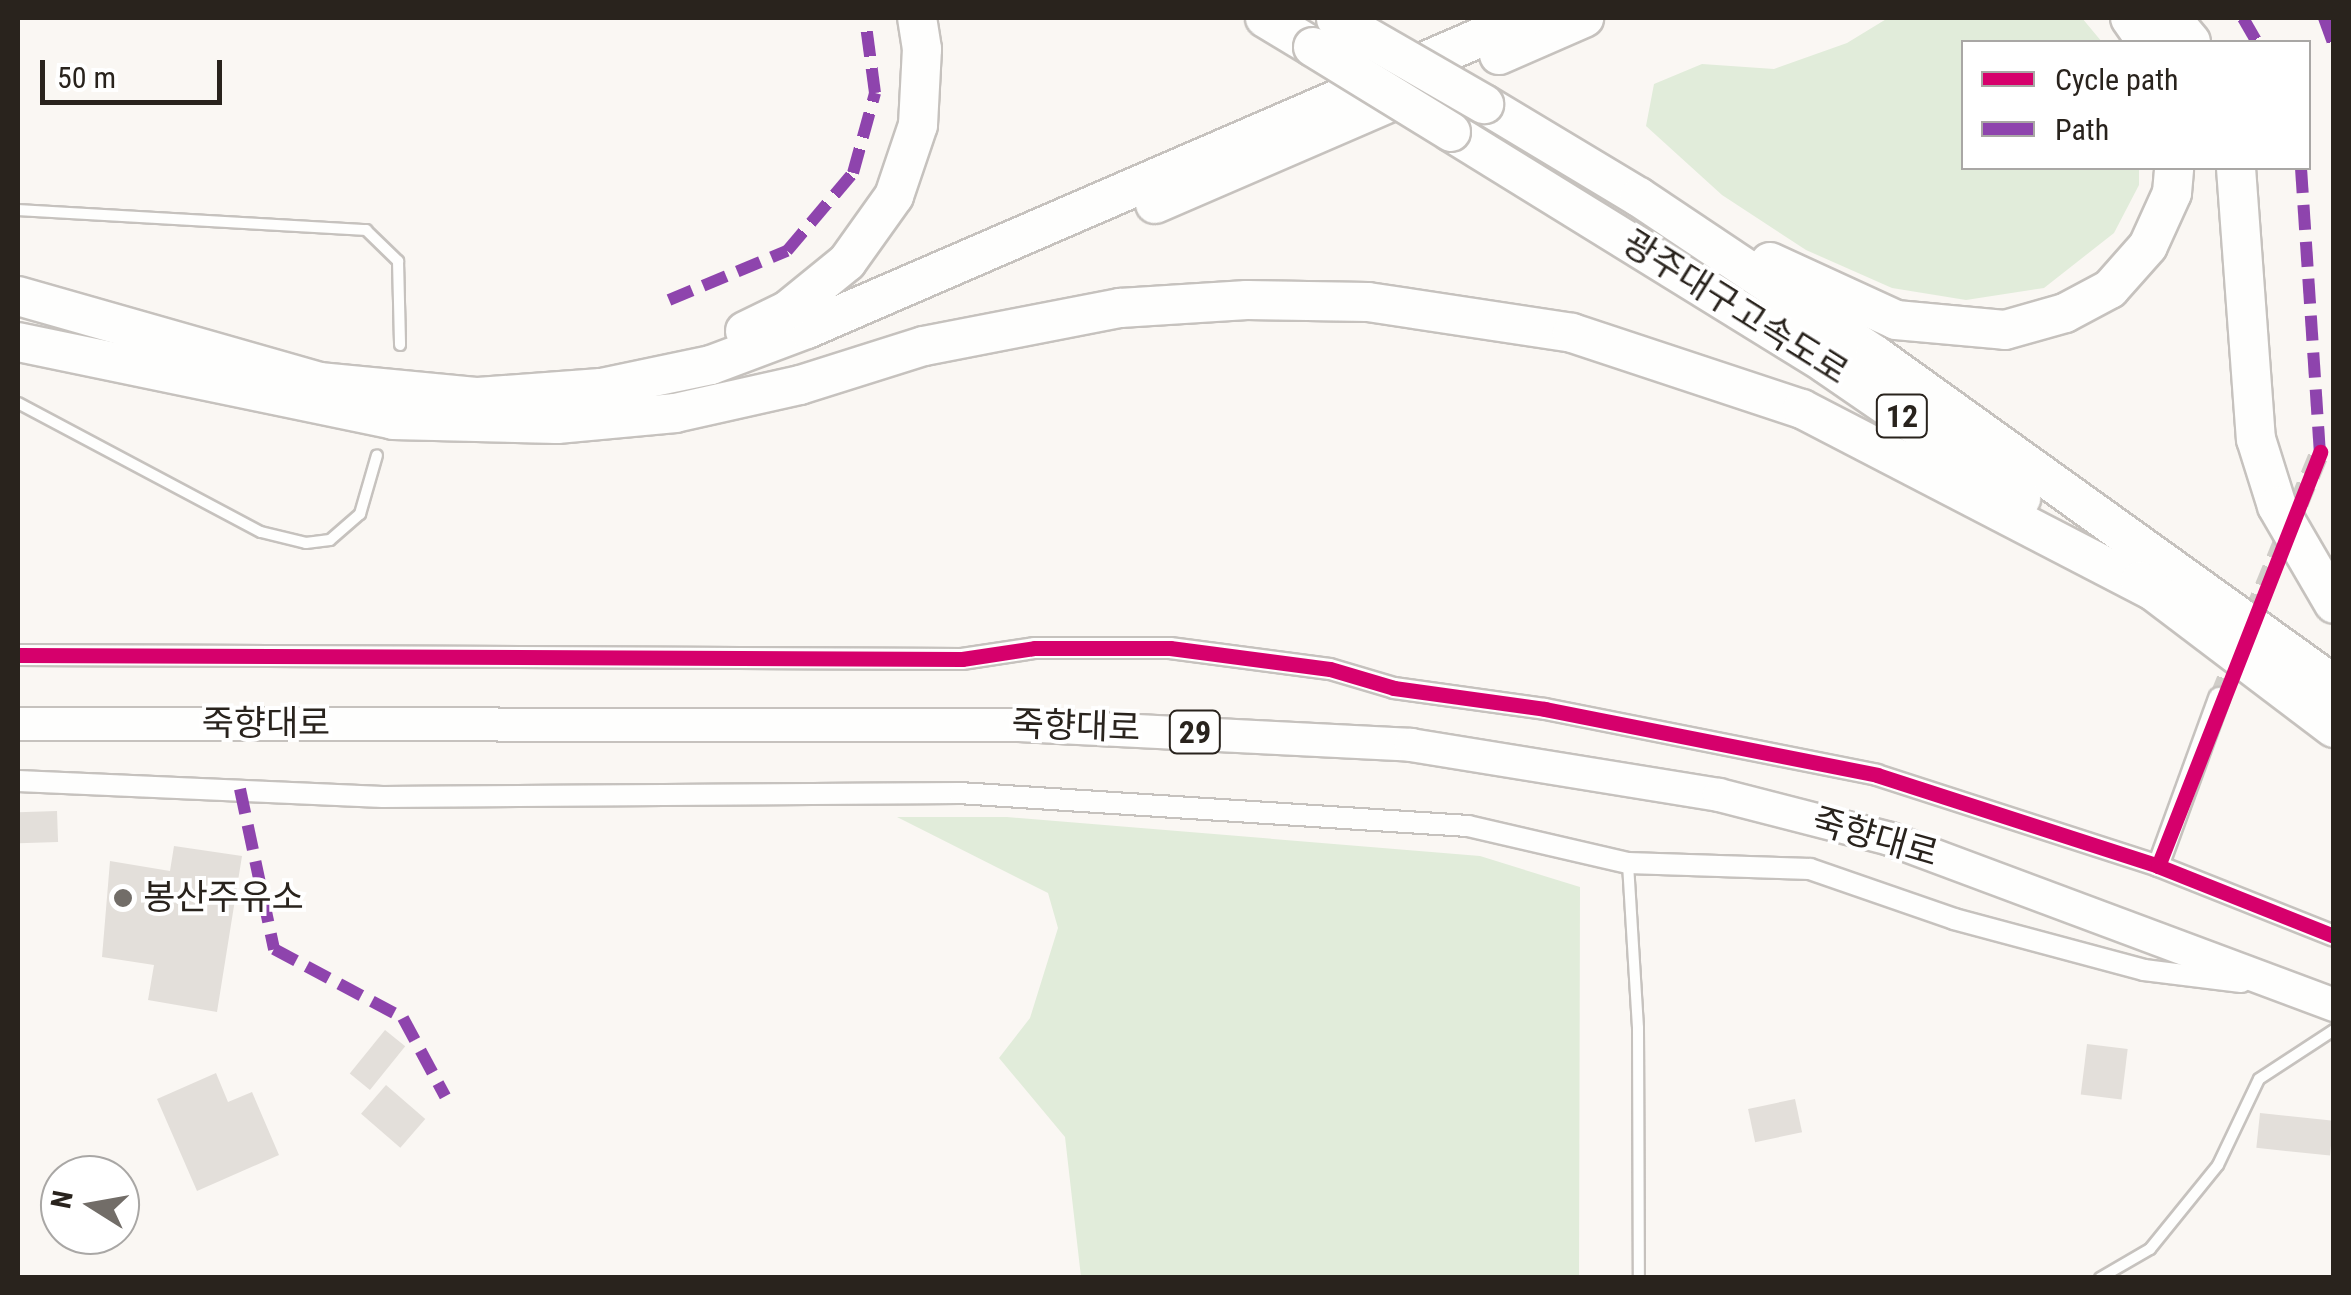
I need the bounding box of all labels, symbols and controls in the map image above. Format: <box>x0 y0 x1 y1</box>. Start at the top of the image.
scale bar <box>45 40 228 102</box>
legend <box>1961 40 2311 170</box>
text: 50 m <box>57 60 116 95</box>
text: Cycle path <box>2055 62 2179 97</box>
text: Path <box>2055 112 2109 147</box>
street label: 광주대구고속도로 <box>1615 222 1855 394</box>
road number: 12 <box>1874 389 1930 443</box>
street label: 죽향대로 <box>202 703 330 745</box>
street label: 죽향대로 <box>1011 704 1141 750</box>
road number: 29 <box>1168 705 1222 759</box>
street label: 죽향대로 <box>1807 800 1943 876</box>
place label: 봉산주유소 <box>143 877 304 919</box>
marker: 봉산주유소 <box>112 887 134 909</box>
north arrow <box>40 1155 140 1255</box>
text: N <box>44 1188 80 1211</box>

